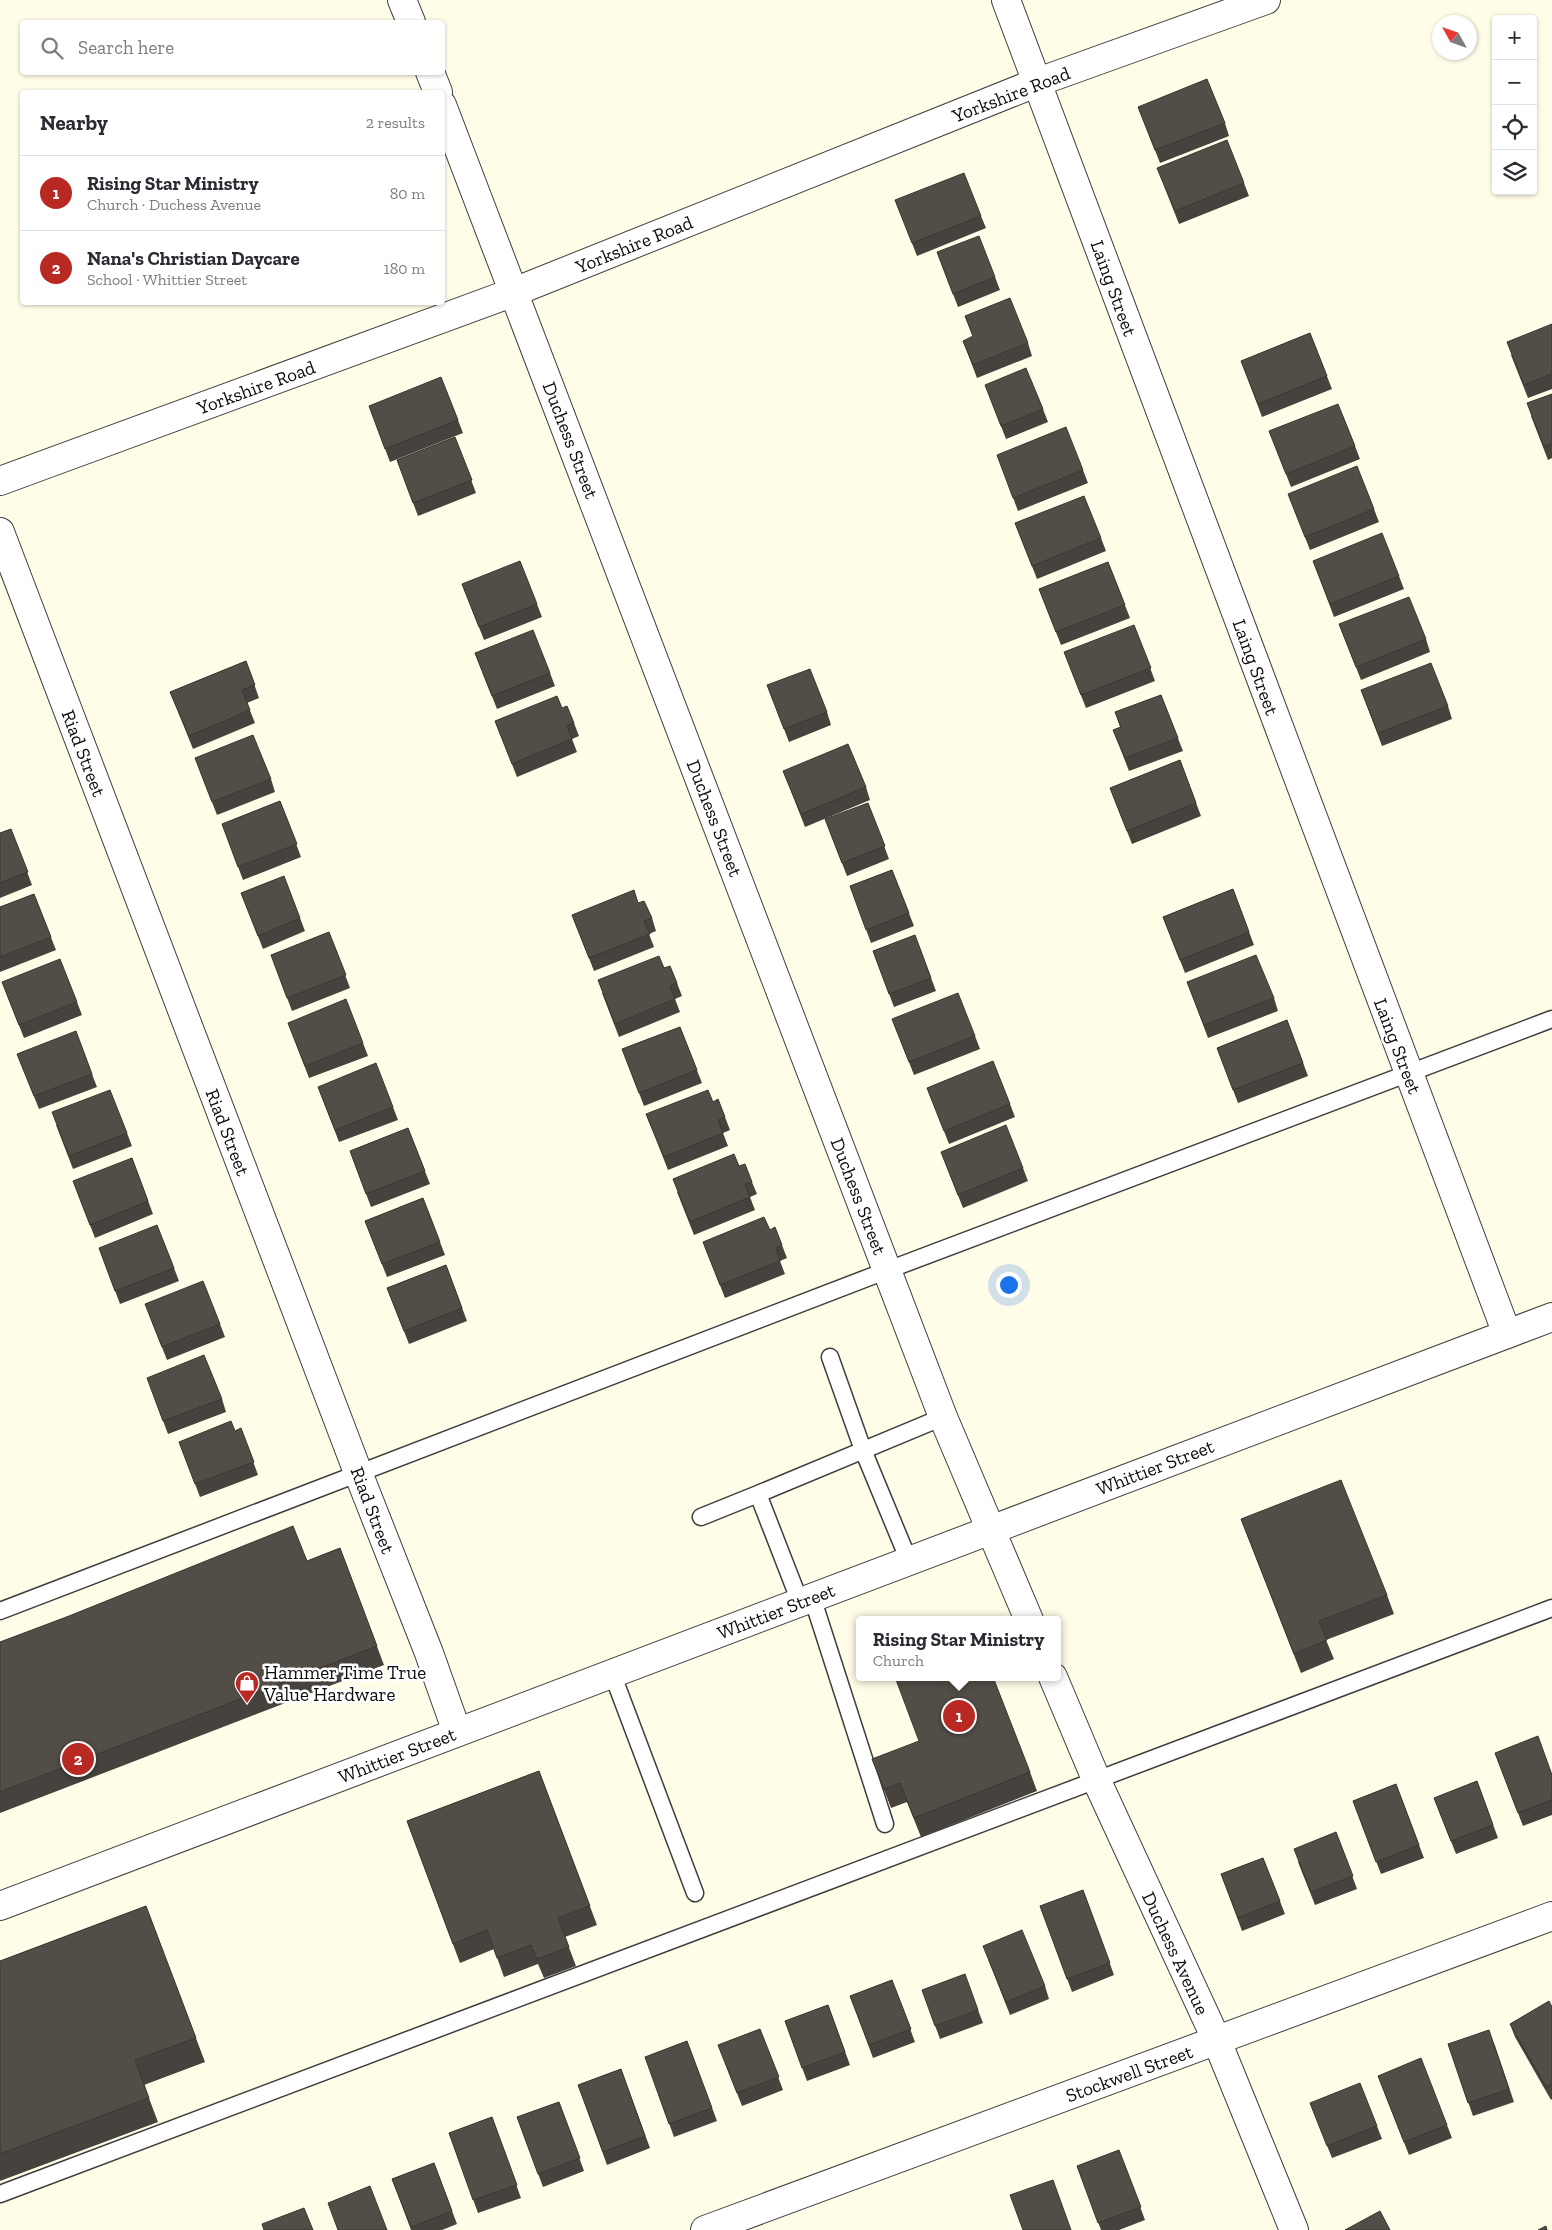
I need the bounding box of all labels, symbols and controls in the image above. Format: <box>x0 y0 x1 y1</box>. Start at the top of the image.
north arrow <box>1432 15 1477 60</box>
map controls <box>1492 15 1537 195</box>
button: + <box>1492 15 1537 60</box>
search box <box>20 20 445 75</box>
icon: search <box>38 34 66 62</box>
text: Search here <box>78 36 174 59</box>
button: − <box>1492 60 1537 105</box>
street label: Yorkshire Road <box>948 61 1074 128</box>
button: locate <box>1492 105 1537 150</box>
text: Nearby <box>40 110 108 135</box>
text: 2 results <box>366 113 425 132</box>
button: layers <box>1492 150 1537 195</box>
text: Rising Star Ministry <box>87 172 259 195</box>
text: 1 <box>53 184 59 203</box>
text: 80 m <box>390 184 425 203</box>
text: Church · Duchess Avenue <box>87 195 261 214</box>
street label: Yorkshire Road <box>571 210 697 279</box>
street label: Laing Street <box>1086 237 1142 339</box>
text: Nana's Christian Daycare <box>87 247 300 270</box>
text: 2 <box>52 259 60 278</box>
text: 180 m <box>384 259 425 278</box>
text: School · Whittier Street <box>87 270 247 289</box>
street label: Yorkshire Road <box>193 355 319 420</box>
street label: Duchess Street <box>538 378 603 502</box>
street label: Laing Street <box>1228 616 1284 718</box>
street label: Riad Street <box>56 707 111 800</box>
street label: Duchess Street <box>682 756 747 880</box>
street label: Laing Street <box>1369 995 1426 1097</box>
street label: Riad Street <box>200 1086 255 1179</box>
street label: Duchess Street <box>826 1134 891 1258</box>
your location <box>996 1272 1022 1298</box>
street label: Whittier Street <box>1093 1434 1217 1500</box>
street label: Riad Street <box>345 1464 400 1557</box>
street label: Whittier Street <box>714 1578 838 1644</box>
popup <box>856 1616 1061 1681</box>
text: Rising Star Ministry <box>873 1628 1044 1651</box>
text: Church <box>873 1651 924 1670</box>
place label: Hammer Time True Value Hardware <box>263 1661 426 1706</box>
shop icon: Hammer Time True Value Hardware <box>234 1670 260 1704</box>
pin: 1 <box>943 1697 975 1735</box>
street label: Whittier Street <box>335 1722 459 1788</box>
pin: 2 <box>62 1740 94 1778</box>
street label: Duchess Avenue <box>1137 1888 1214 2018</box>
street label: Stockwell Street <box>1063 2040 1196 2107</box>

